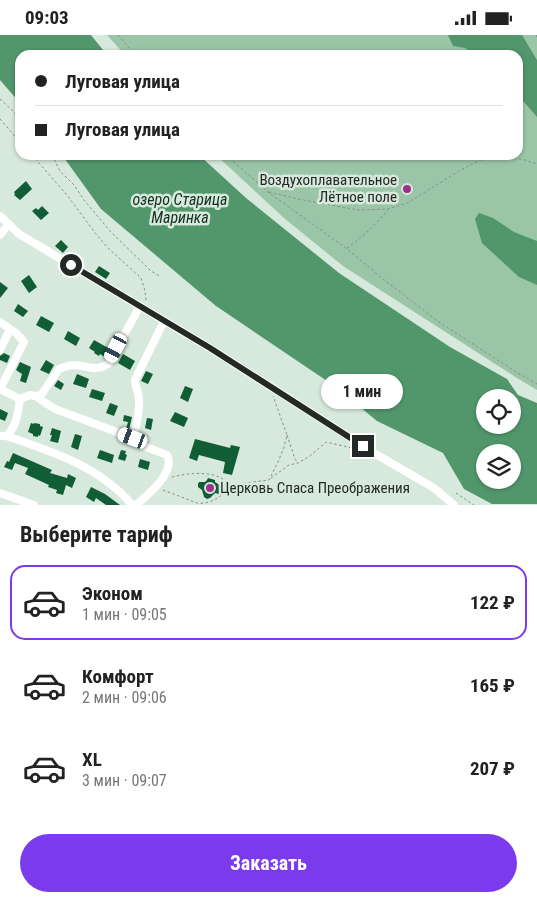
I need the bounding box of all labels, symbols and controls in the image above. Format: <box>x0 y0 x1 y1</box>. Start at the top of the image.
text: 09:03 <box>25 6 69 29</box>
text: Луговая улица <box>65 70 180 93</box>
text: Луговая улица <box>65 118 180 141</box>
place label: Воздухоплавательное Лётное поле <box>259 171 397 206</box>
marker: Воздухоплавательное Лётное поле <box>401 183 413 195</box>
water label: озеро Старица Маринка <box>133 190 227 227</box>
route start <box>60 254 82 276</box>
car <box>102 331 129 365</box>
callout: 1 мин <box>322 373 404 409</box>
text: 1 мин <box>343 382 381 401</box>
map controls <box>476 389 521 489</box>
button: locate <box>476 389 521 434</box>
car <box>116 426 149 450</box>
route end <box>352 435 374 457</box>
button: layers <box>476 444 521 489</box>
place label: Церковь Спаса Преображения <box>220 479 410 497</box>
marker: Церковь Спаса Преображения <box>204 482 216 494</box>
text: Выберите тариф <box>20 522 173 547</box>
icon: car <box>22 580 67 625</box>
text: Эконом <box>82 582 143 605</box>
text: 122 ₽ <box>470 591 515 614</box>
text: 1 мин · 09:05 <box>82 605 167 624</box>
icon: car <box>22 663 67 708</box>
text: Комфорт <box>82 665 154 688</box>
text: 165 ₽ <box>470 674 515 697</box>
text: 2 мин · 09:06 <box>82 688 167 707</box>
icon: car <box>22 746 67 791</box>
text: XL <box>82 748 102 771</box>
text: 207 ₽ <box>470 757 515 780</box>
text: 3 мин · 09:07 <box>82 771 167 790</box>
button: Заказать <box>20 834 517 892</box>

